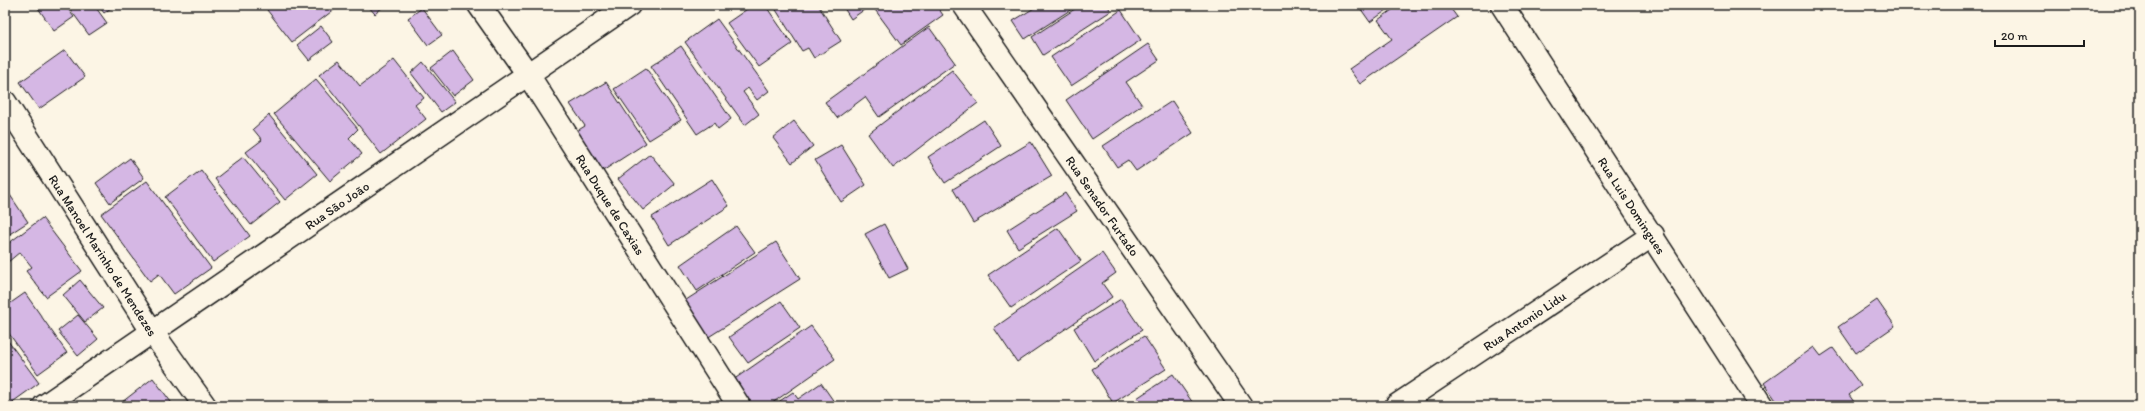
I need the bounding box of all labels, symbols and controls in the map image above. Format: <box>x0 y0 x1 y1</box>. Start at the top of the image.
scale bar <box>1995 22 2084 48</box>
text: 20 m <box>2001 29 2028 43</box>
street label: Rua Duque de Caxias <box>573 151 648 258</box>
street label: Rua Senador Furtado <box>1063 153 1143 259</box>
street label: Rua Luis Domingues <box>1595 154 1669 257</box>
street label: Rua Manoel Marinho de Mendezes <box>46 172 161 339</box>
street label: Rua São João <box>302 178 372 233</box>
street label: Rua Antonio Lidu <box>1480 288 1568 354</box>

